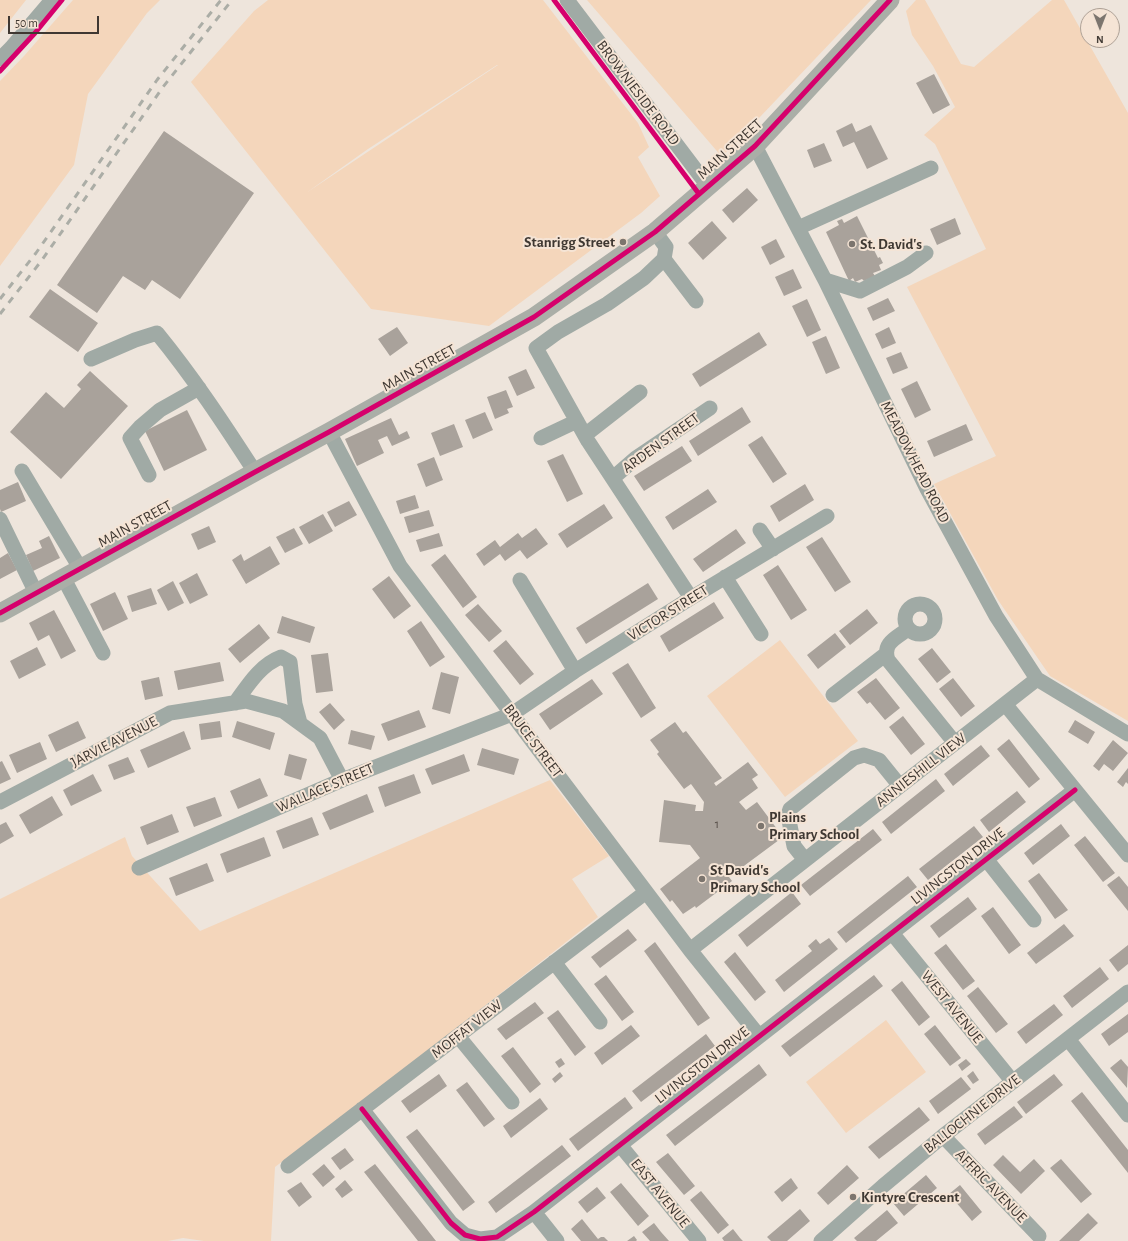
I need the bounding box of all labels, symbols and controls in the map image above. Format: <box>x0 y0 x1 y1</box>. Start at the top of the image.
scale bar <box>10 8 101 34</box>
north arrow <box>1080 8 1120 48</box>
text: 50 m <box>15 17 38 29</box>
text: N <box>1096 34 1104 45</box>
street label: BROWNIESIDE ROAD <box>593 37 683 149</box>
street label: MAIN STREET <box>694 115 766 183</box>
place label: Stanrigg Street <box>524 233 615 251</box>
place label: St. David's <box>860 235 922 253</box>
marker: Stanrigg Street <box>618 237 628 247</box>
marker: St. David's <box>847 239 857 249</box>
street label: MAIN STREET <box>379 340 459 396</box>
street label: MEADOWHEAD ROAD <box>877 398 953 526</box>
street label: ARDEN STREET <box>619 409 703 477</box>
street label: MAIN STREET <box>95 496 175 552</box>
street label: VICTOR STREET <box>624 581 712 645</box>
street label: BRUCE STREET <box>500 701 566 781</box>
street label: JARVIE AVENUE <box>68 713 160 771</box>
street label: ANNIESHILL VIEW <box>872 729 970 811</box>
street label: WALLACE STREET <box>273 759 377 817</box>
place label: Plains Primary School <box>769 808 860 843</box>
house number: 1 <box>715 816 719 832</box>
marker: Plains Primary School <box>756 821 766 831</box>
street label: LIVINGSTON DRIVE <box>907 824 1009 908</box>
place label: St David's Primary School <box>710 861 801 896</box>
marker: St David's Primary School <box>697 874 707 884</box>
street label: WEST AVENUE <box>917 967 987 1047</box>
street label: MOFFAT VIEW <box>428 996 506 1062</box>
street label: LIVINGSTON DRIVE <box>651 1023 753 1107</box>
street label: BALLOCHNIE DRIVE <box>920 1071 1024 1157</box>
street label: AFFRIC AVENUE <box>952 1146 1030 1226</box>
street label: EAST AVENUE <box>627 1155 693 1231</box>
place label: Kintyre Crescent <box>861 1188 959 1206</box>
marker: Kintyre Crescent <box>848 1192 858 1202</box>

